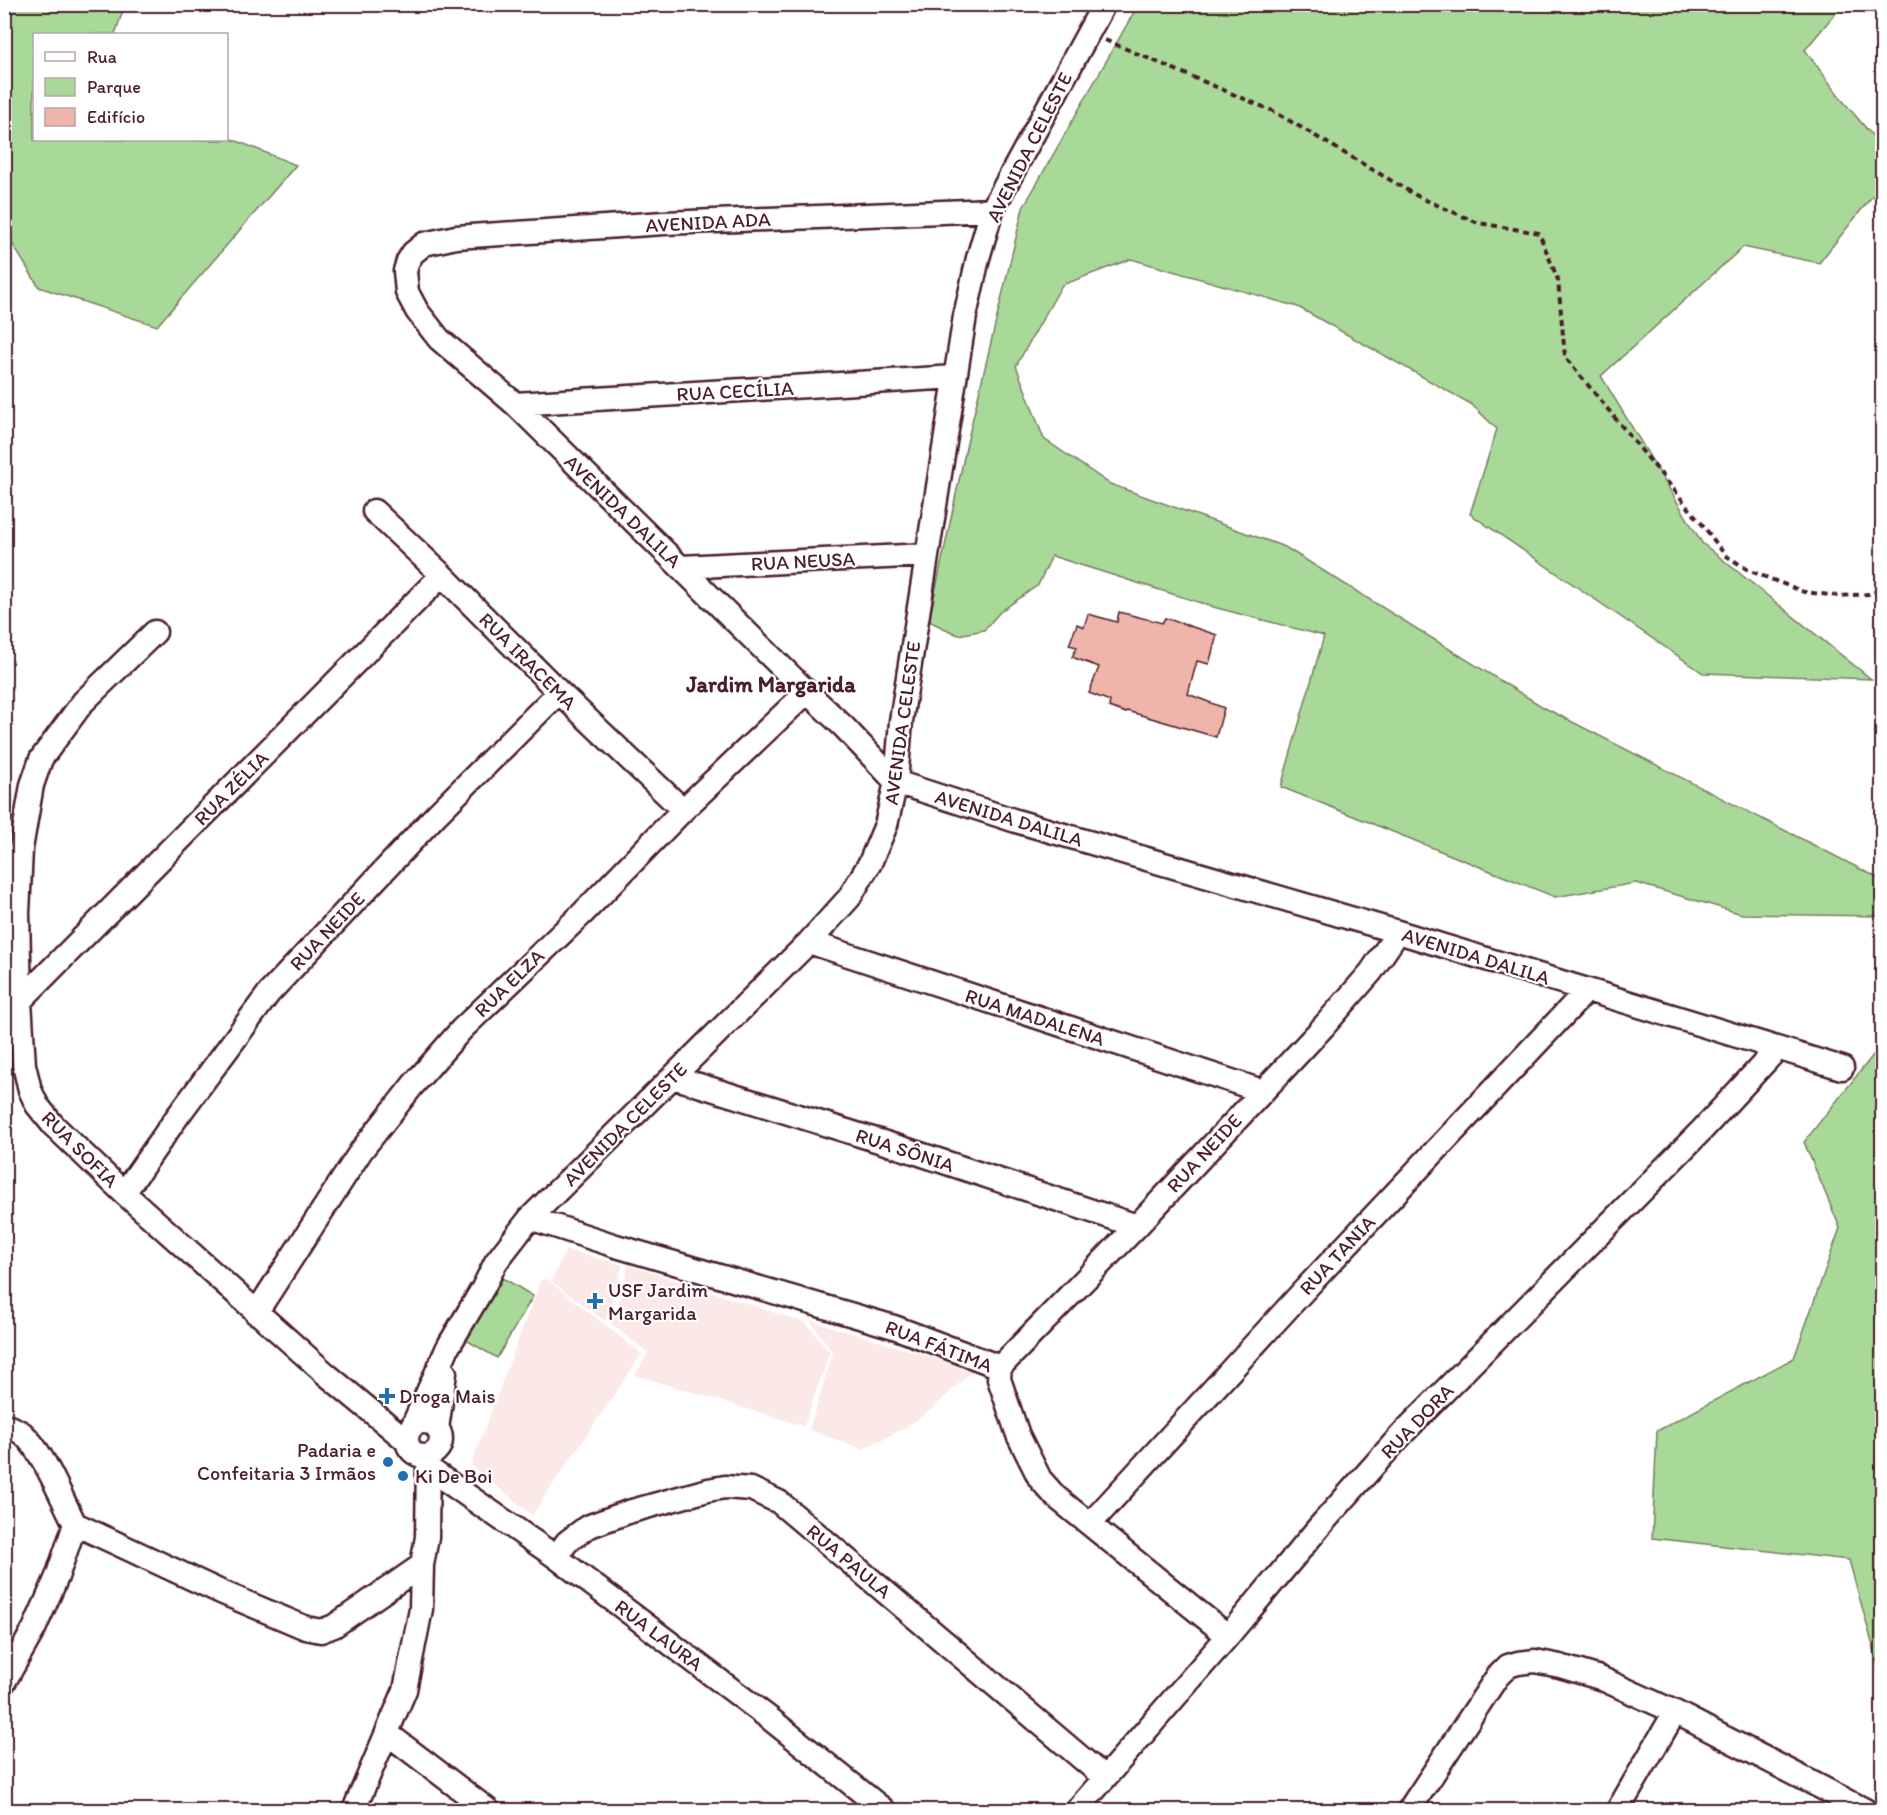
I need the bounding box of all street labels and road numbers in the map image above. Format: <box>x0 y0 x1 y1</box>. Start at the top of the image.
street label: AVENIDA CELESTE <box>981 68 1077 226</box>
street label: AVENIDA ADA <box>645 207 771 237</box>
street label: RUA CECÍLIA <box>676 376 794 406</box>
street label: AVENIDA DALILA <box>560 449 687 573</box>
street label: RUA NEUSA <box>750 546 856 576</box>
street label: RUA IRACEMA <box>474 607 582 715</box>
street label: AVENIDA CELESTE <box>879 639 925 807</box>
street label: RUA ZÉLIA <box>189 746 273 830</box>
street label: AVENIDA DALILA <box>932 784 1086 852</box>
street label: RUA NEIDE <box>284 887 370 975</box>
street label: AVENIDA DALILA <box>1399 922 1553 990</box>
street label: RUA ELZA <box>469 944 549 1022</box>
street label: RUA MADALENA <box>962 983 1108 1051</box>
street label: AVENIDA CELESTE <box>558 1057 692 1191</box>
street label: RUA SOFIA <box>37 1106 124 1193</box>
street label: RUA NEIDE <box>1161 1109 1247 1197</box>
street label: RUA SÔNIA <box>853 1123 957 1177</box>
street label: RUA TANIA <box>1294 1210 1380 1300</box>
street label: RUA FÁTIMA <box>882 1315 996 1378</box>
street label: RUA DORA <box>1375 1378 1459 1463</box>
street label: RUA PAULA <box>802 1519 896 1603</box>
street label: RUA LAURA <box>610 1594 708 1676</box>

